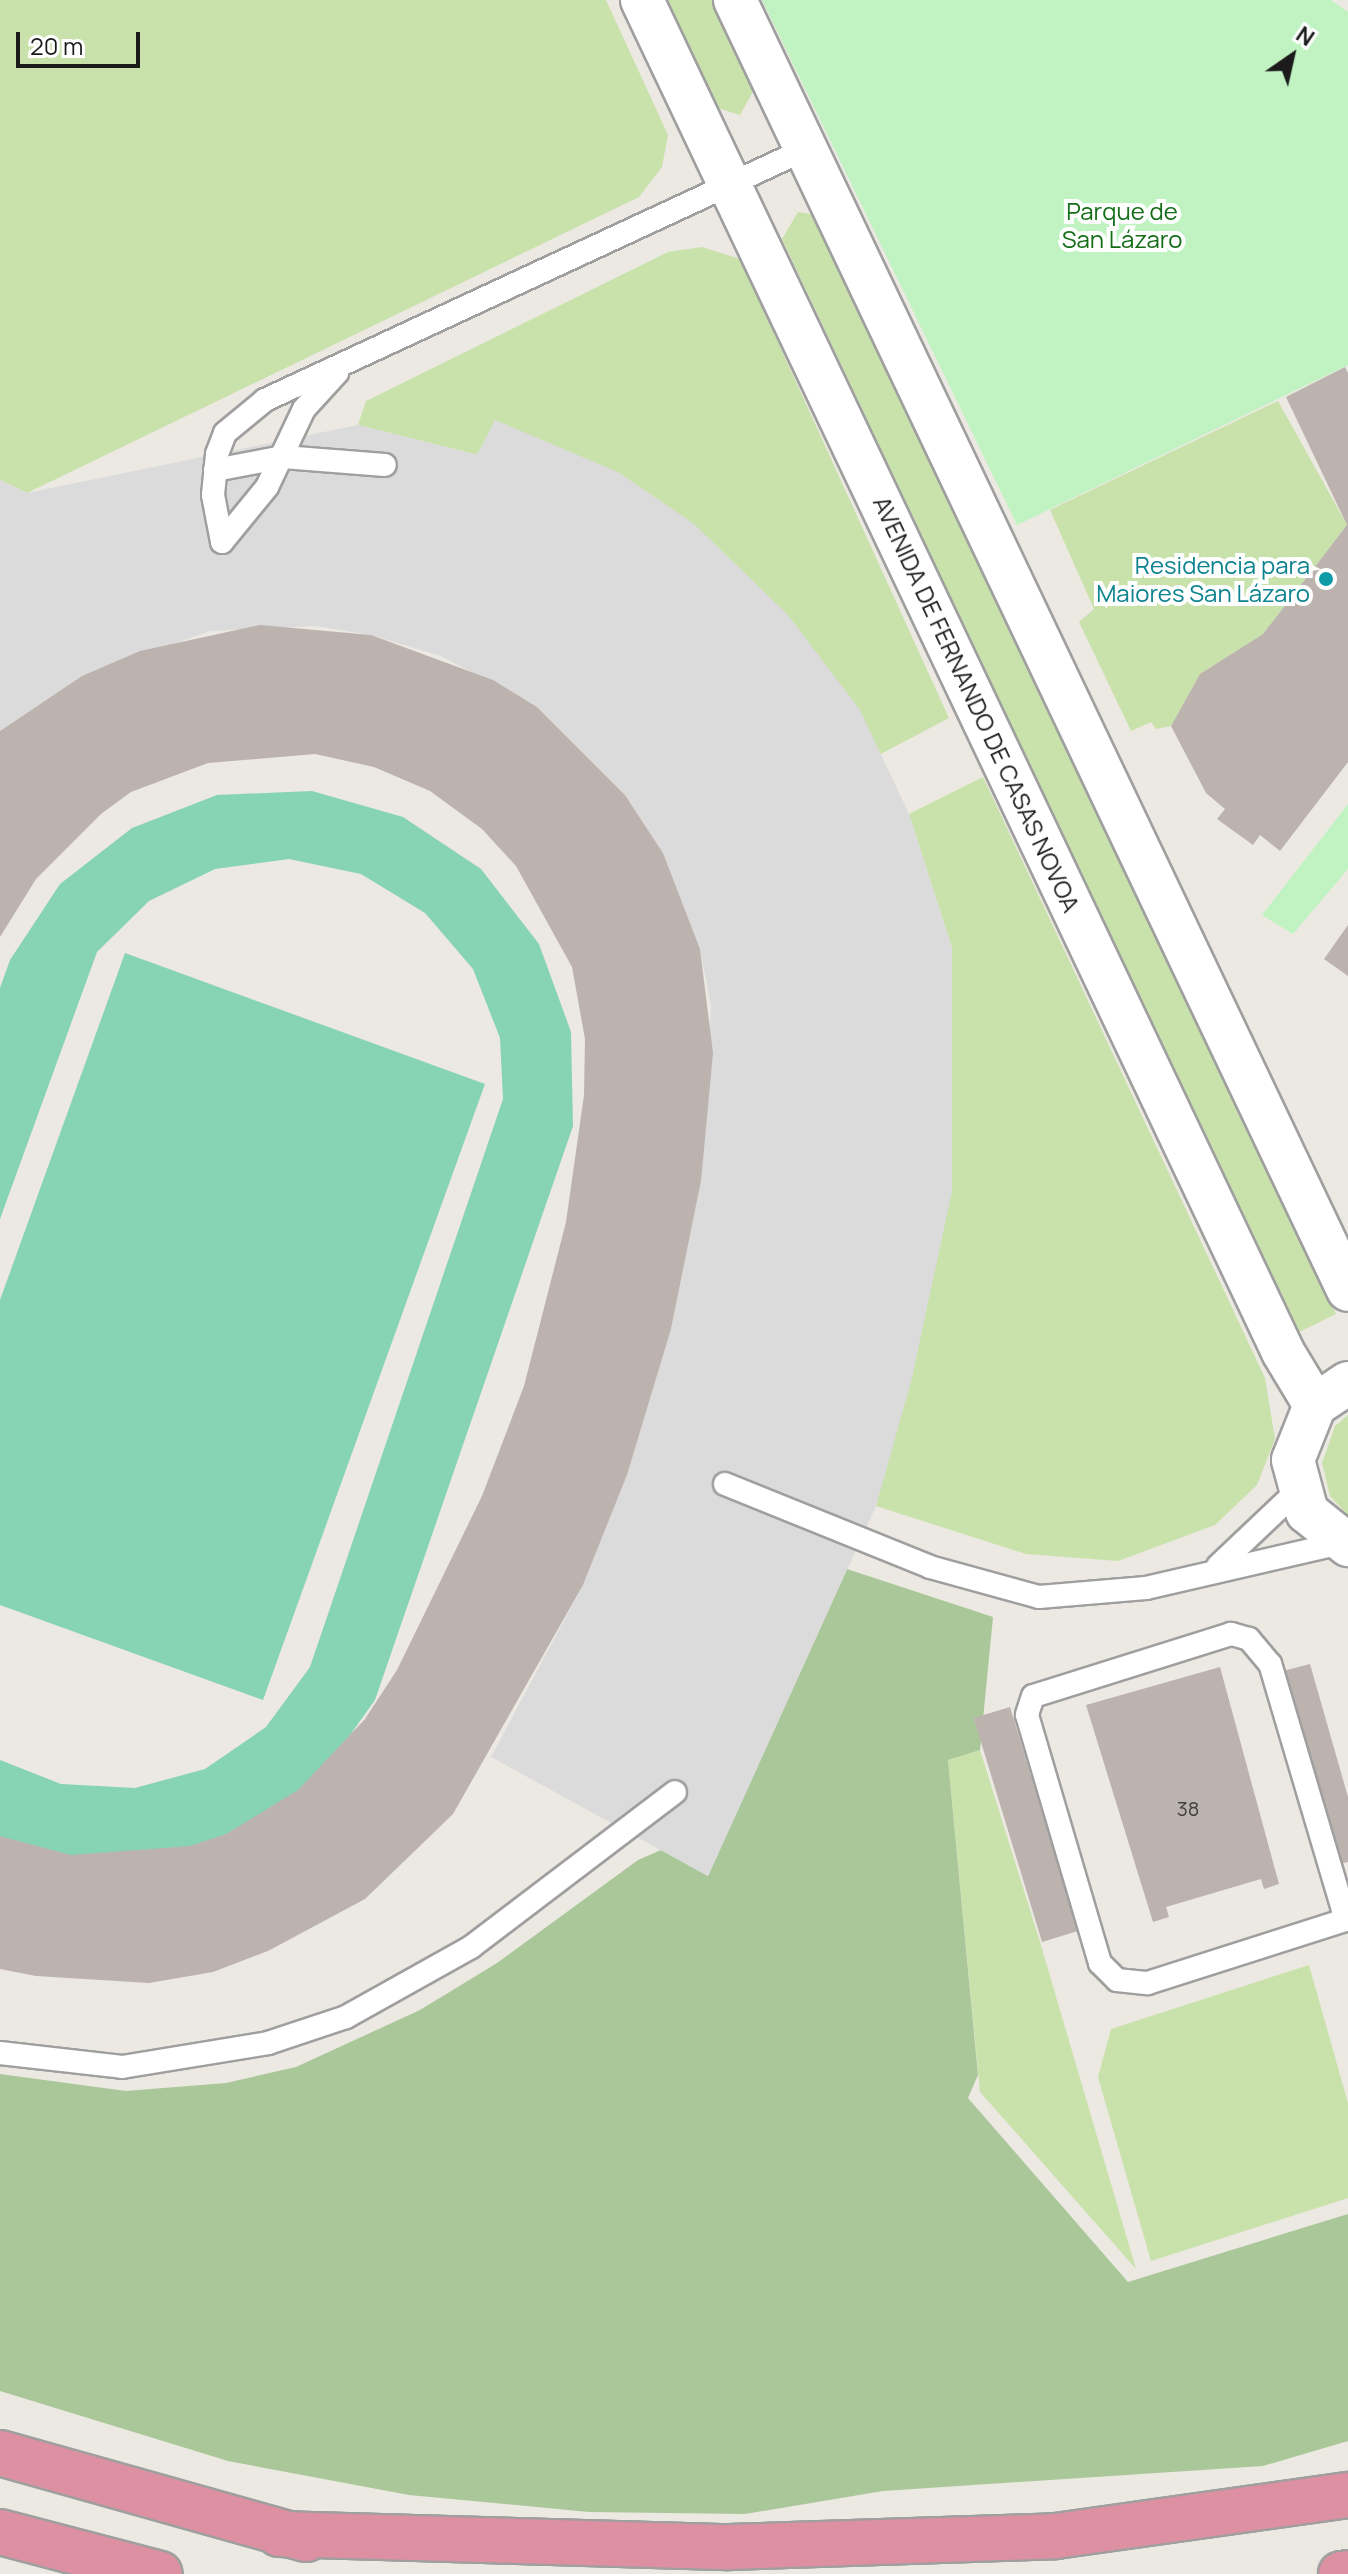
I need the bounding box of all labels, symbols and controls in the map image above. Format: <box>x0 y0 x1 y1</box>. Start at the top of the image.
scale bar <box>20 16 144 66</box>
north arrow <box>1252 16 1332 96</box>
text: N <box>1290 19 1320 53</box>
text: 20 m <box>30 29 83 62</box>
park label: Parque de San Lázaro <box>1062 197 1182 253</box>
street label: AVENIDA DE FERNANDO DE CASAS NOVOA <box>868 492 1086 916</box>
place label: Residencia para Maiores San Lázaro <box>1096 551 1310 607</box>
marker: Residencia para Maiores San Lázaro <box>1317 570 1335 588</box>
house number: 38 <box>1177 1796 1199 1820</box>

